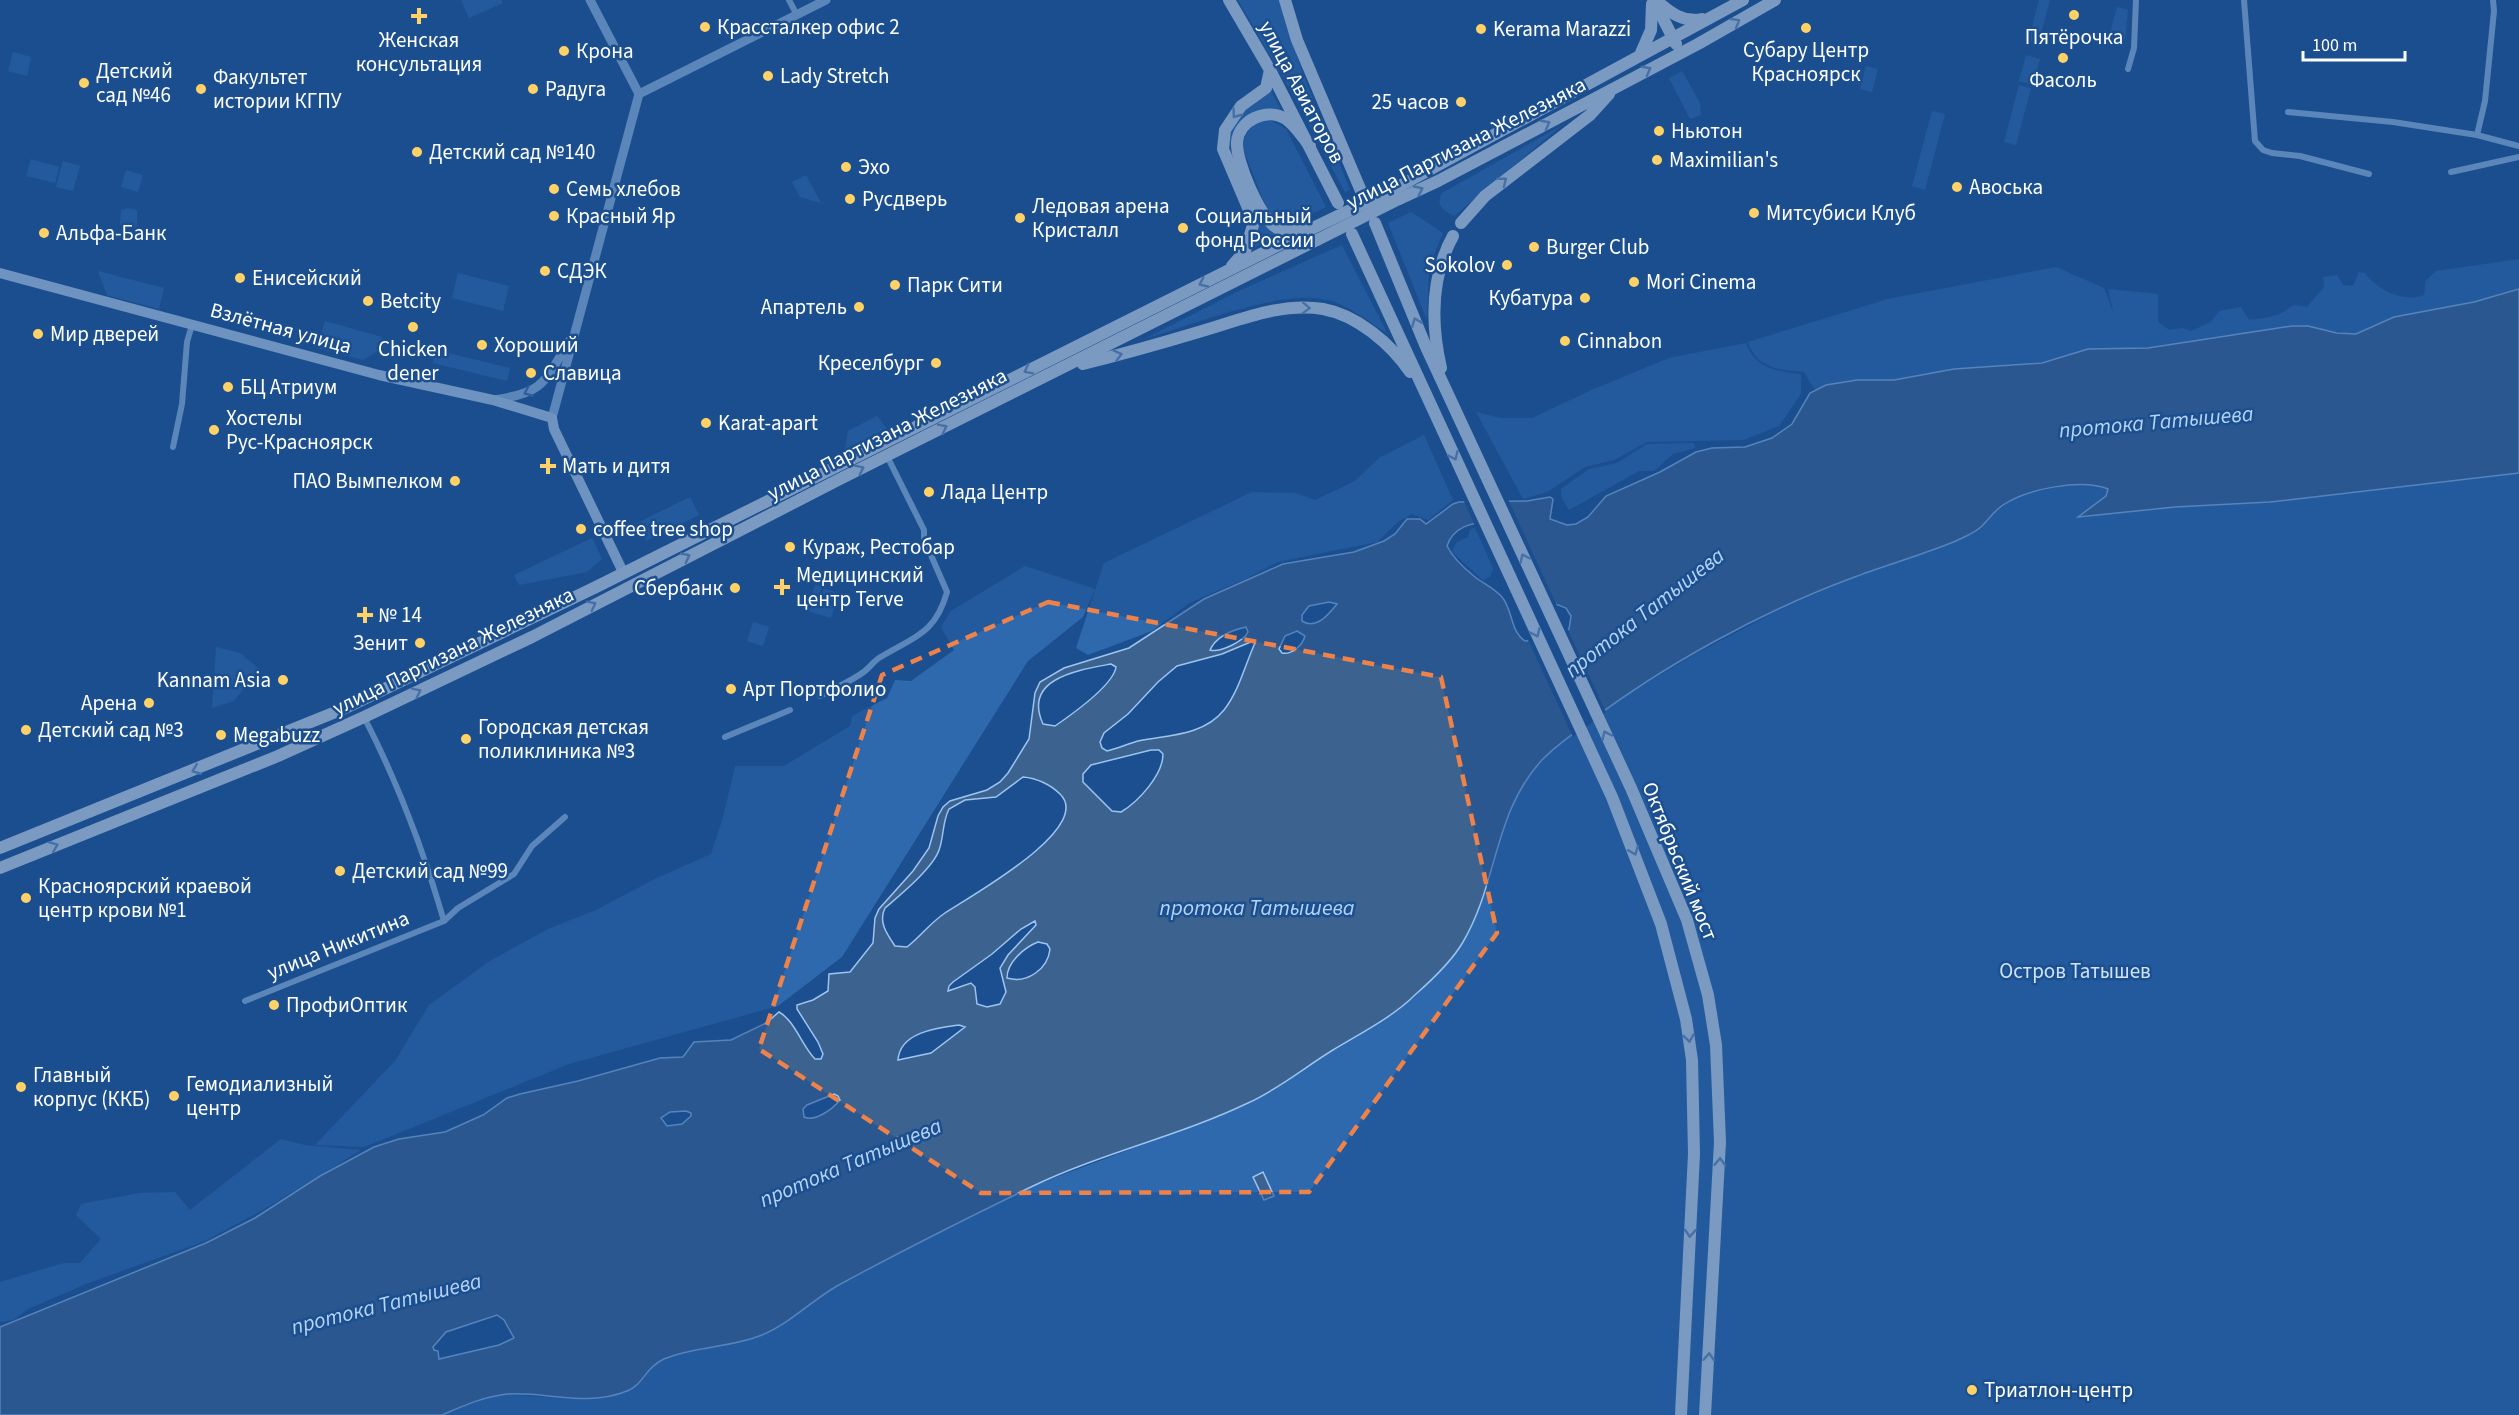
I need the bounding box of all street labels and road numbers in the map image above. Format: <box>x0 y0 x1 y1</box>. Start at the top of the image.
street label: улица Авиаторов <box>1252 15 1352 169</box>
street label: улица Партизана Железняка <box>1341 69 1591 217</box>
street label: Взлётная улица <box>207 295 355 361</box>
street label: улица Партизана Железняка <box>762 360 1012 508</box>
street label: улица Партизана Железняка <box>327 579 579 723</box>
street label: Октябрьский мост <box>1634 777 1726 945</box>
street label: улица Никитина <box>262 903 414 987</box>

